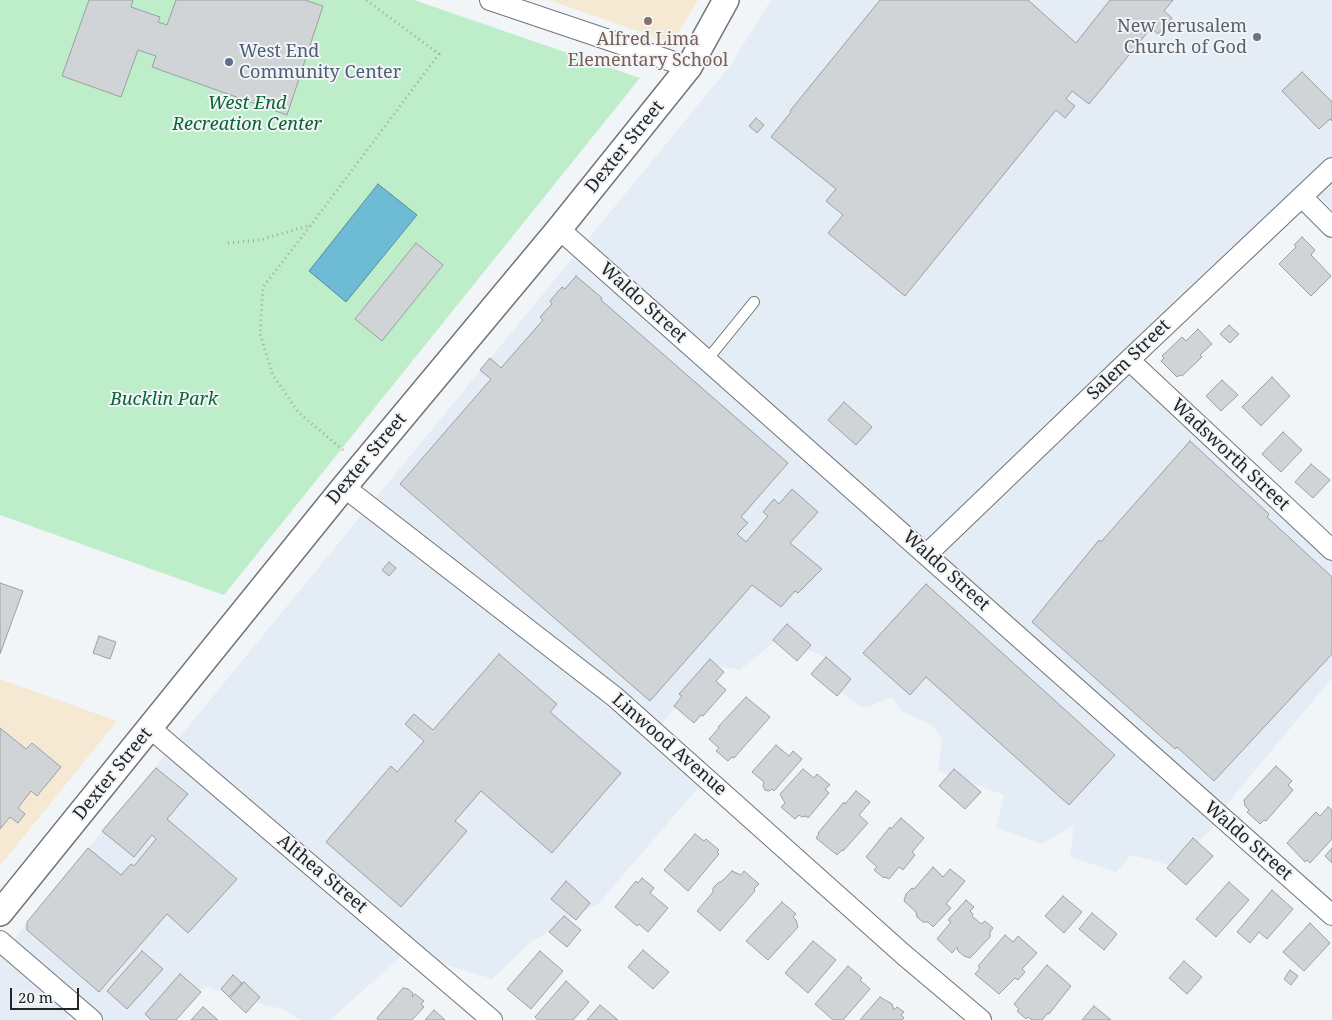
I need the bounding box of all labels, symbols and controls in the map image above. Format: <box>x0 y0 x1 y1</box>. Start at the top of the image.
marker: Alfred Lima Elementary School <box>642 15 654 27</box>
place label: New Jerusalem Church of God <box>1117 16 1247 58</box>
place label: Alfred Lima Elementary School <box>568 29 728 72</box>
marker: New Jerusalem Church of God <box>1251 31 1263 43</box>
place label: West End Community Center <box>239 41 401 84</box>
marker: West End Community Center <box>223 56 235 68</box>
park label: West End Recreation Center <box>172 93 322 136</box>
street label: Dexter Street <box>581 97 669 197</box>
street label: Waldo Street <box>595 258 691 348</box>
street label: Salem Street <box>1083 315 1175 405</box>
park label: Bucklin Park <box>110 389 218 411</box>
street label: Wadsworth Street <box>1166 395 1294 515</box>
street label: Dexter Street <box>323 409 411 509</box>
street label: Waldo Street <box>898 526 994 616</box>
street label: Linwood Avenue <box>607 689 731 801</box>
street label: Dexter Street <box>69 724 157 824</box>
street label: Waldo Street <box>1200 797 1296 885</box>
street label: Althea Street <box>273 830 371 918</box>
scale bar <box>12 978 81 1010</box>
text: 20 m <box>18 987 53 1007</box>

